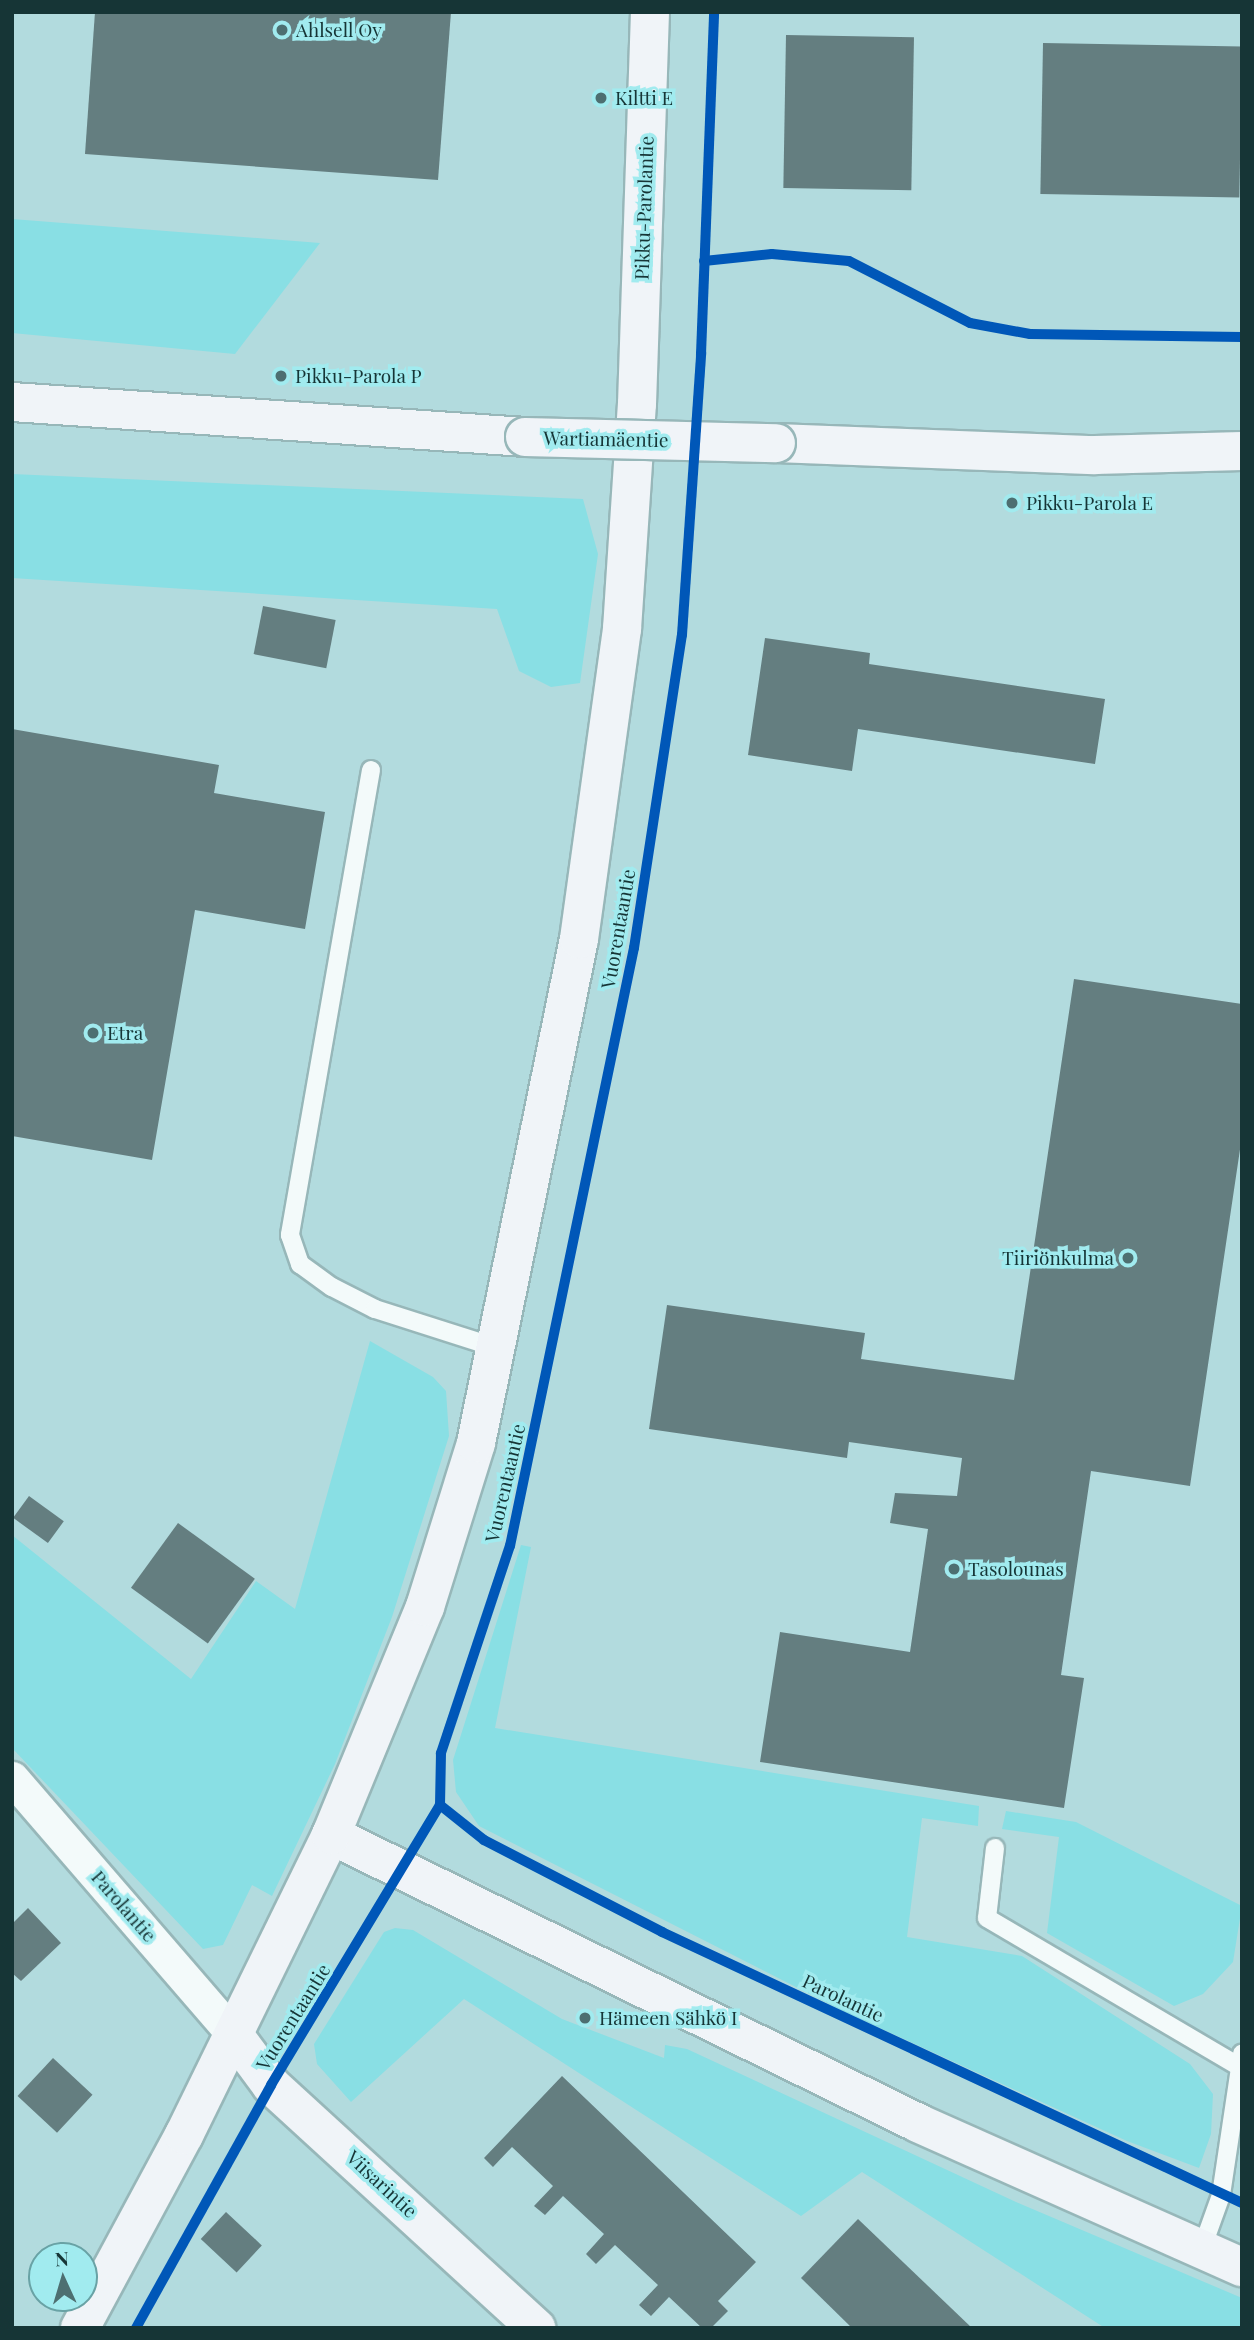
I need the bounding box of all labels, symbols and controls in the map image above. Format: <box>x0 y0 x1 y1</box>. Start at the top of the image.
place label: Ahlsell Oy <box>296 19 382 41</box>
marker: Ahlsell Oy <box>274 22 290 38</box>
place label: Kiltti E <box>615 87 673 109</box>
marker: Kiltti E <box>593 90 609 106</box>
street label: Pikku-Parolantie <box>630 136 658 280</box>
place label: Pikku-Parola P <box>295 365 422 387</box>
marker: Pikku-Parola P <box>273 368 289 384</box>
street label: Wartiamäentie <box>543 427 669 451</box>
place label: Pikku-Parola E <box>1026 492 1153 514</box>
marker: Pikku-Parola E <box>1004 495 1020 511</box>
street label: Vuorentaantie <box>596 867 640 991</box>
place label: Etra <box>107 1022 143 1044</box>
marker: Etra <box>85 1025 101 1041</box>
place label: Tiiriönkulma <box>1002 1247 1114 1269</box>
marker: Tiiriönkulma <box>1120 1250 1136 1266</box>
street label: Vuorentaantie <box>480 1421 530 1545</box>
place label: Tasolounas <box>968 1558 1064 1580</box>
marker: Tasolounas <box>946 1561 962 1577</box>
street label: Parolantie <box>87 1866 161 1946</box>
street label: Vuorentaantie <box>251 1960 335 2074</box>
street label: Parolantie <box>799 1969 887 2027</box>
place label: Hämeen Sähkö I <box>599 2007 737 2029</box>
marker: Hämeen Sähkö I <box>577 2010 593 2026</box>
street label: Viisarintie <box>342 2146 422 2222</box>
north arrow <box>28 2242 98 2312</box>
text: N <box>54 2245 69 2271</box>

